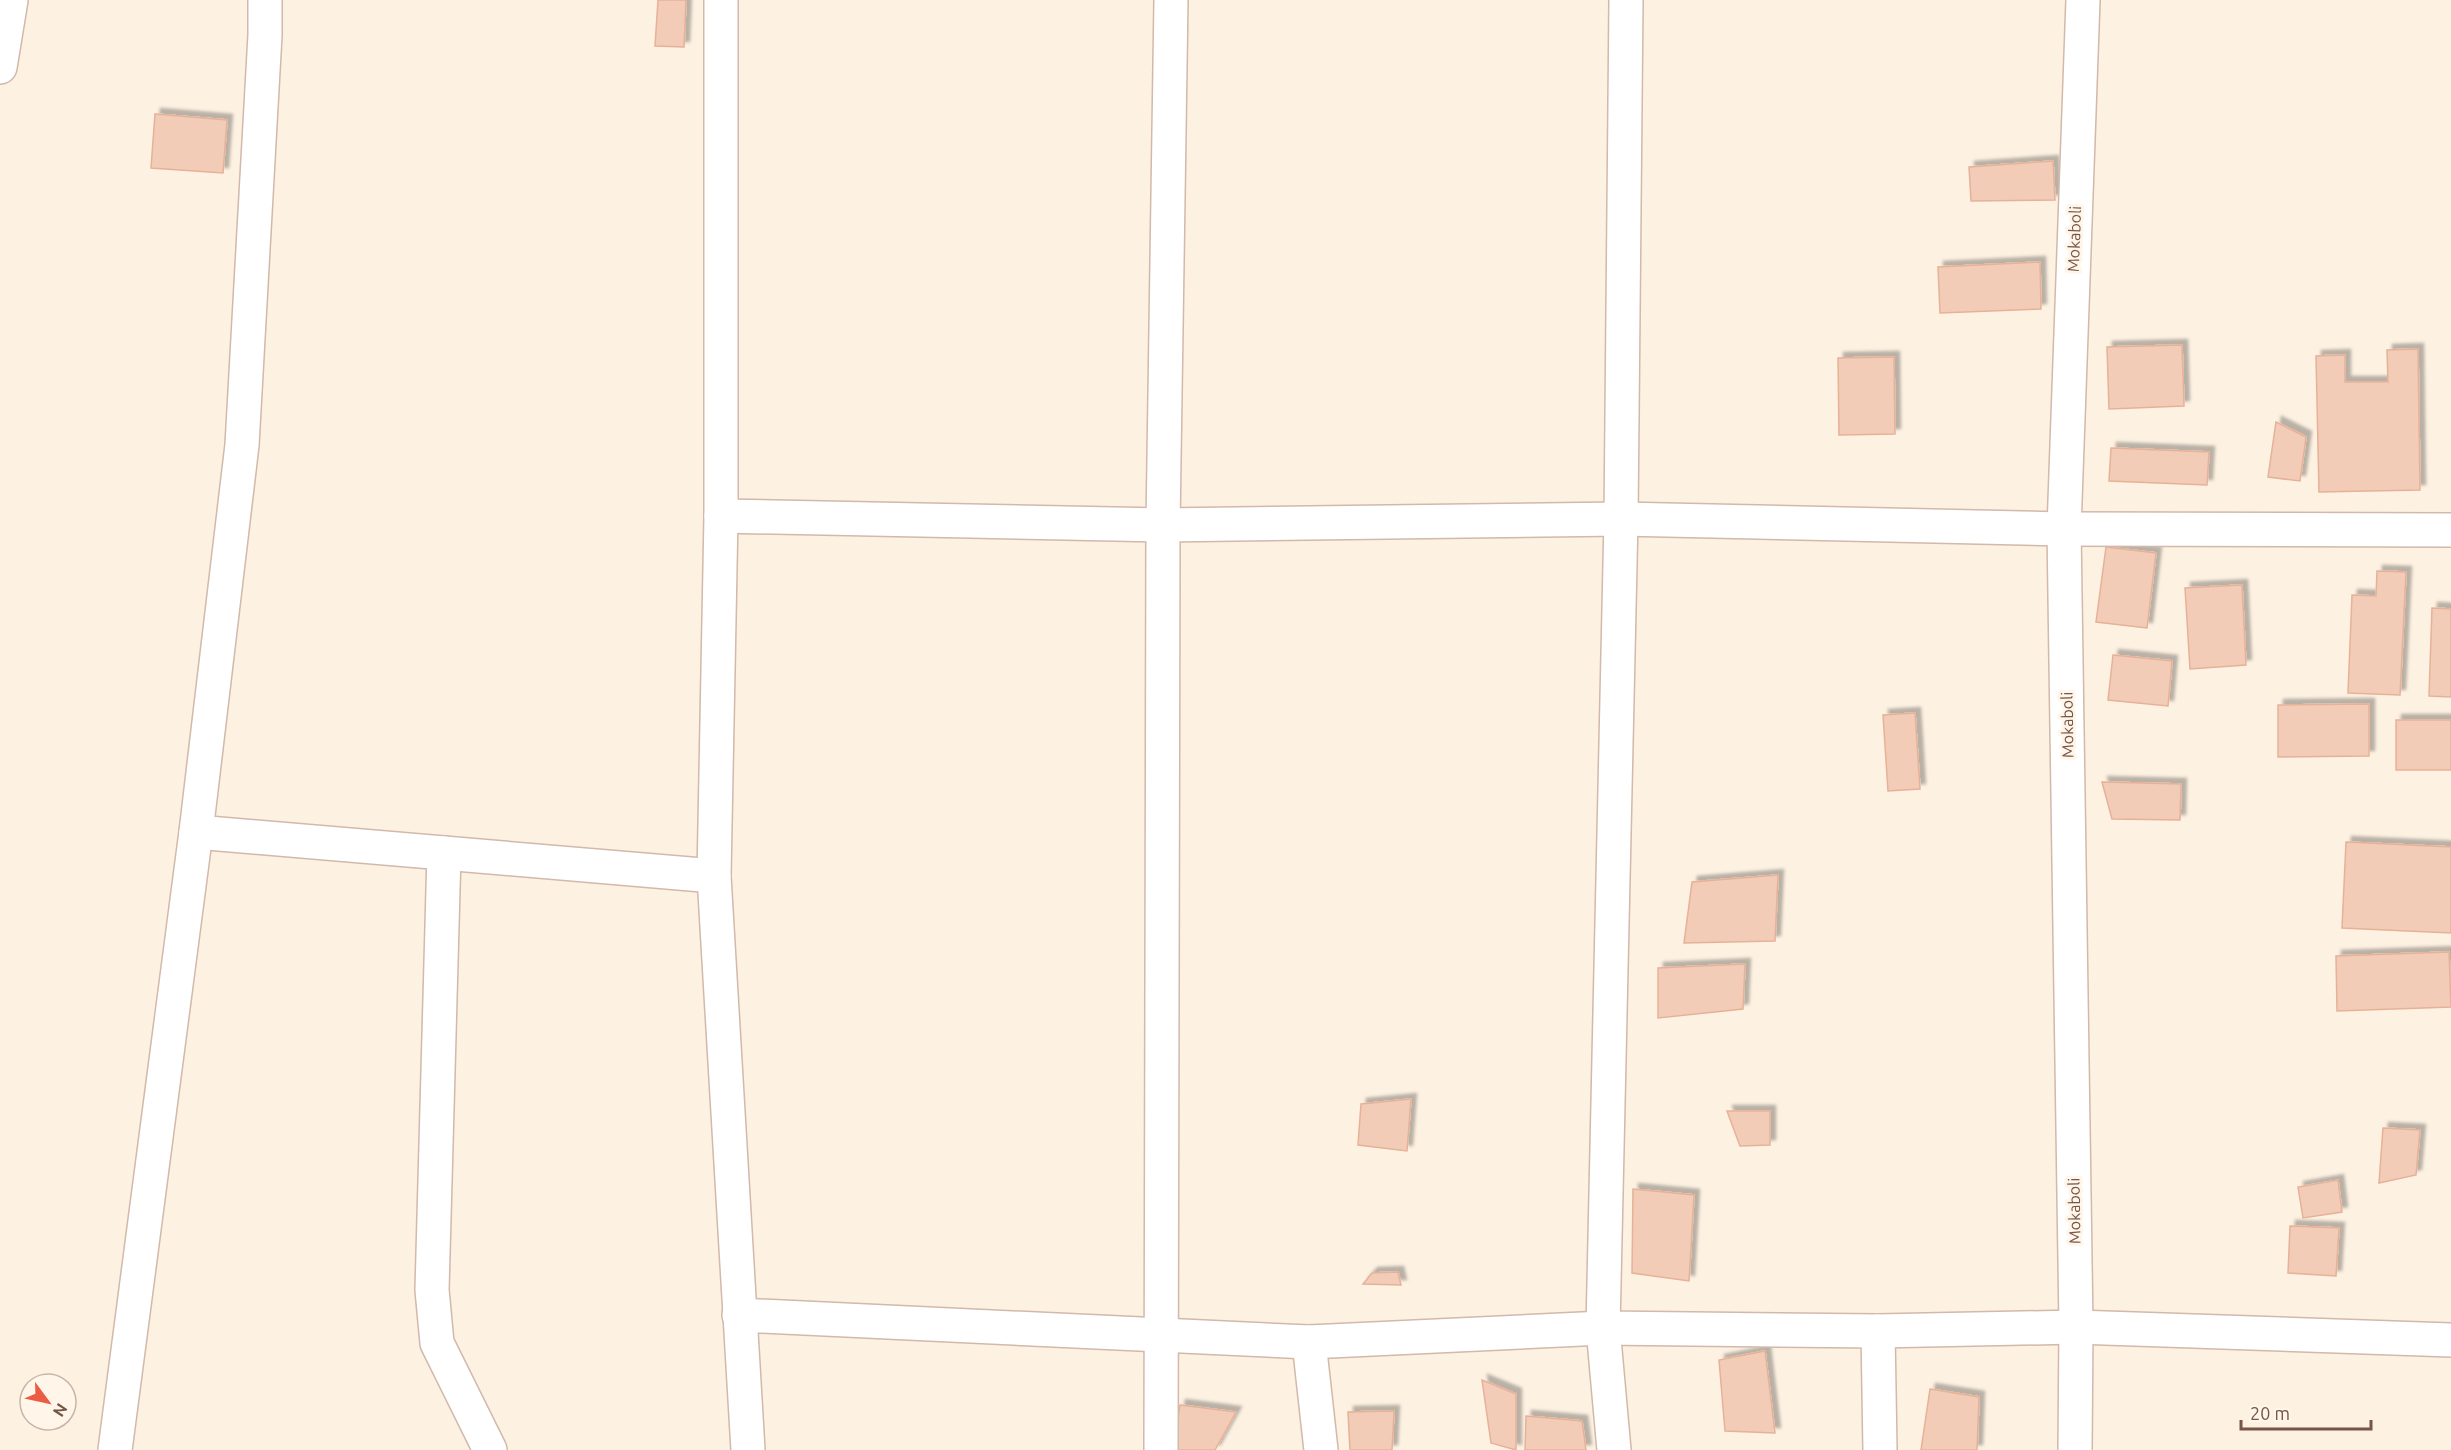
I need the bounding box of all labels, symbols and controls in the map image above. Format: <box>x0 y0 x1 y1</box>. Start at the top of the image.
street label: Mokaboli <box>2064 206 2084 272</box>
street label: Mokaboli <box>2057 692 2077 758</box>
street label: Mokaboli <box>2064 1178 2084 1244</box>
north arrow <box>18 1372 78 1432</box>
scale bar <box>2241 1393 2372 1431</box>
text: N <box>50 1400 71 1420</box>
text: 20 m <box>2250 1403 2290 1423</box>

